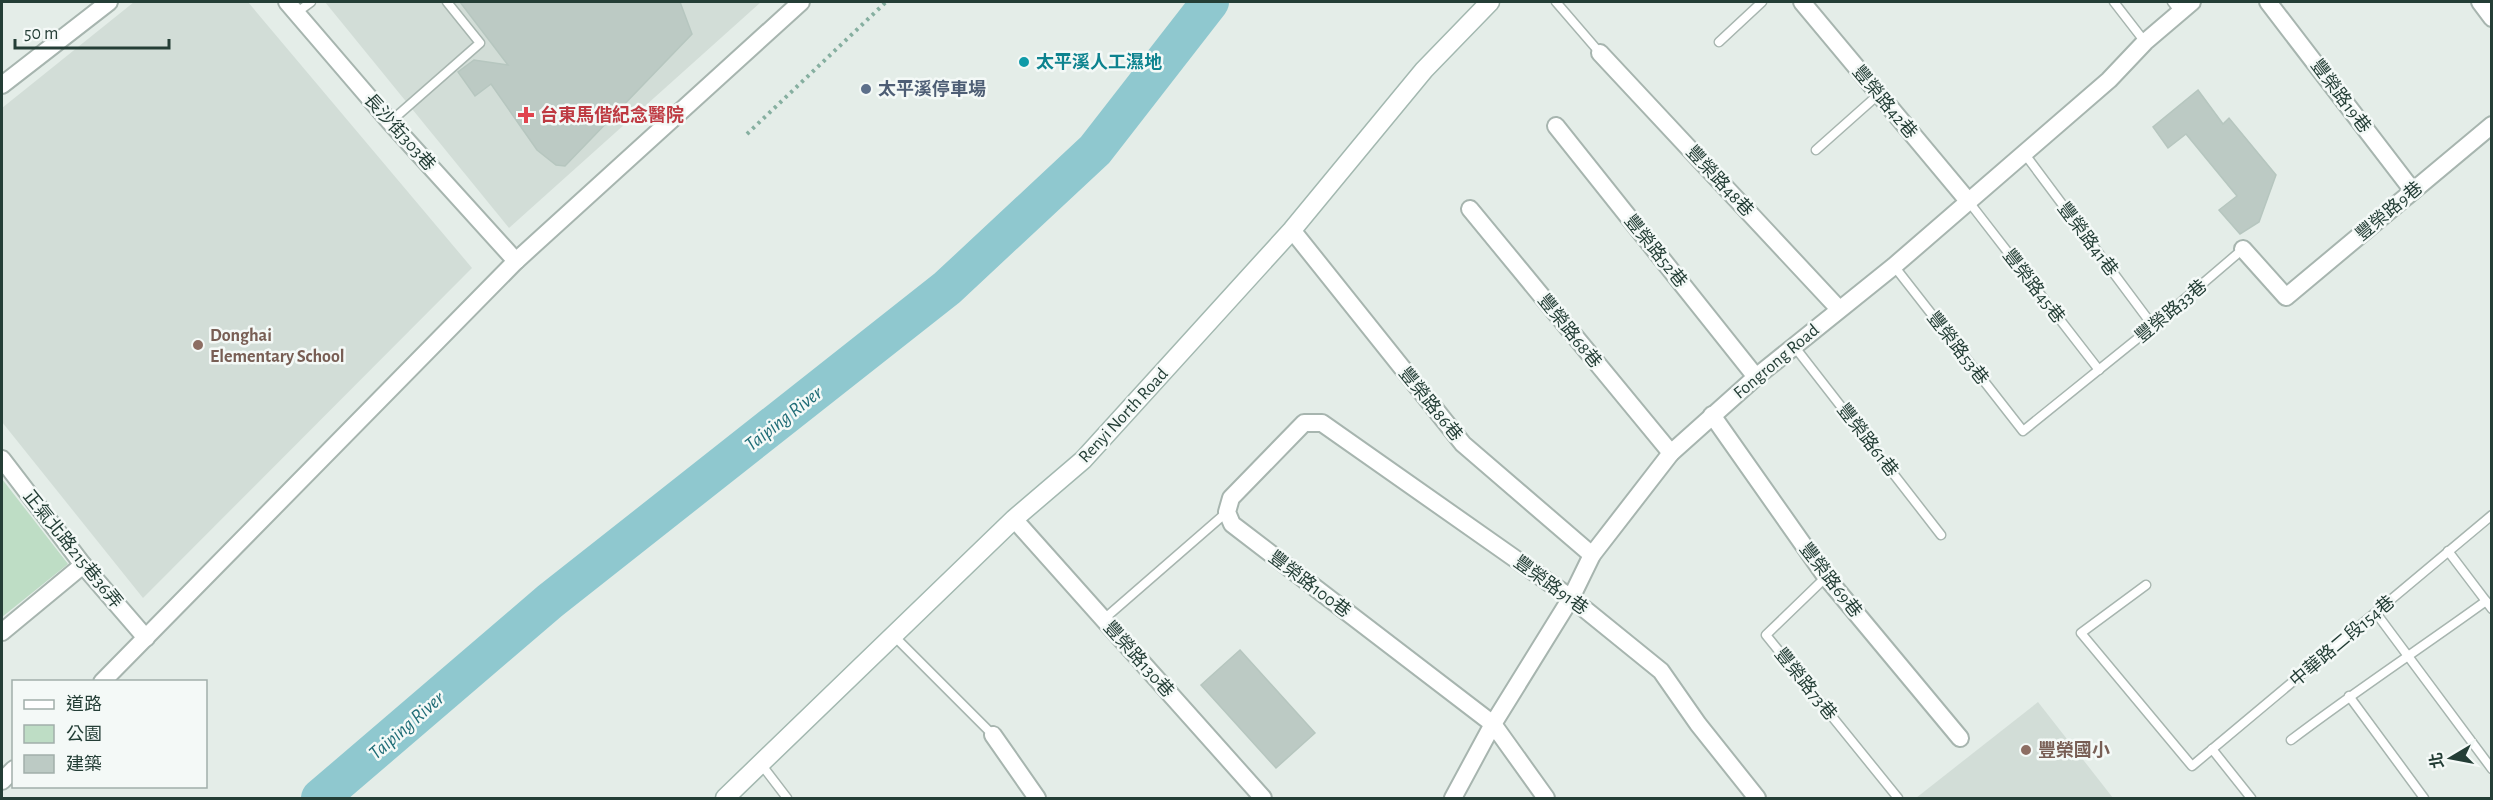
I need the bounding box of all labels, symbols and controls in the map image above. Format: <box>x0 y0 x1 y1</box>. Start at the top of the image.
scale bar <box>15 12 170 50</box>
text: 50 m <box>24 25 58 43</box>
place label: 太平溪人工濕地 <box>1036 52 1162 72</box>
marker: 太平溪人工濕地 <box>1017 55 1031 69</box>
street label: 豐榮路19巷 <box>2307 55 2375 137</box>
street label: 豐榮路42巷 <box>1849 62 1921 142</box>
place label: 太平溪停車場 <box>878 79 986 99</box>
marker: 太平溪停車場 <box>859 82 873 96</box>
street label: 長沙街303巷 <box>360 90 440 174</box>
place label: 台東馬偕紀念醫院 <box>540 104 684 125</box>
marker: 台東馬偕紀念醫院 <box>517 106 535 124</box>
street label: 豐榮路48巷 <box>1682 142 1758 220</box>
street label: 豐榮路9巷 <box>2352 177 2426 245</box>
street label: 豐榮路41巷 <box>2054 198 2122 280</box>
street label: 豐榮路52巷 <box>1621 211 1691 291</box>
street label: 豐榮路45巷 <box>1999 245 2069 327</box>
street label: 豐榮路33巷 <box>2131 275 2211 347</box>
street label: 豐榮路68巷 <box>1534 290 1606 372</box>
street label: 豐榮路53巷 <box>1923 308 1993 388</box>
street label: Fongrong Road <box>1731 321 1823 402</box>
place label: Donghai Elementary School <box>210 327 345 366</box>
marker: Donghai Elementary School <box>191 338 205 352</box>
street label: 豐榮路86巷 <box>1395 363 1467 445</box>
street label: Renyi North Road <box>1076 365 1172 466</box>
water label: Taiping River <box>741 382 826 455</box>
street label: 豐榮路61巷 <box>1833 400 1903 480</box>
street label: 正氣北路215巷36弄 <box>19 486 127 612</box>
street label: 豐榮路69巷 <box>1796 539 1866 621</box>
street label: 豐榮路100巷 <box>1265 547 1355 621</box>
street label: 豐榮路91巷 <box>1510 551 1592 619</box>
street label: 中華路二段154巷 <box>2286 591 2398 691</box>
street label: 豐榮路130巷 <box>1100 617 1178 701</box>
street label: 豐榮路73巷 <box>1771 644 1841 724</box>
legend <box>12 680 207 788</box>
water label: Taiping River <box>365 688 448 764</box>
text: 道路 <box>66 694 102 714</box>
text: 公園 <box>66 725 102 744</box>
north arrow <box>2421 728 2481 788</box>
place label: 豐榮國小 <box>2038 741 2110 760</box>
marker: 豐榮國小 <box>2019 743 2033 757</box>
text: 北 <box>2427 751 2446 770</box>
text: 建築 <box>66 754 102 774</box>

